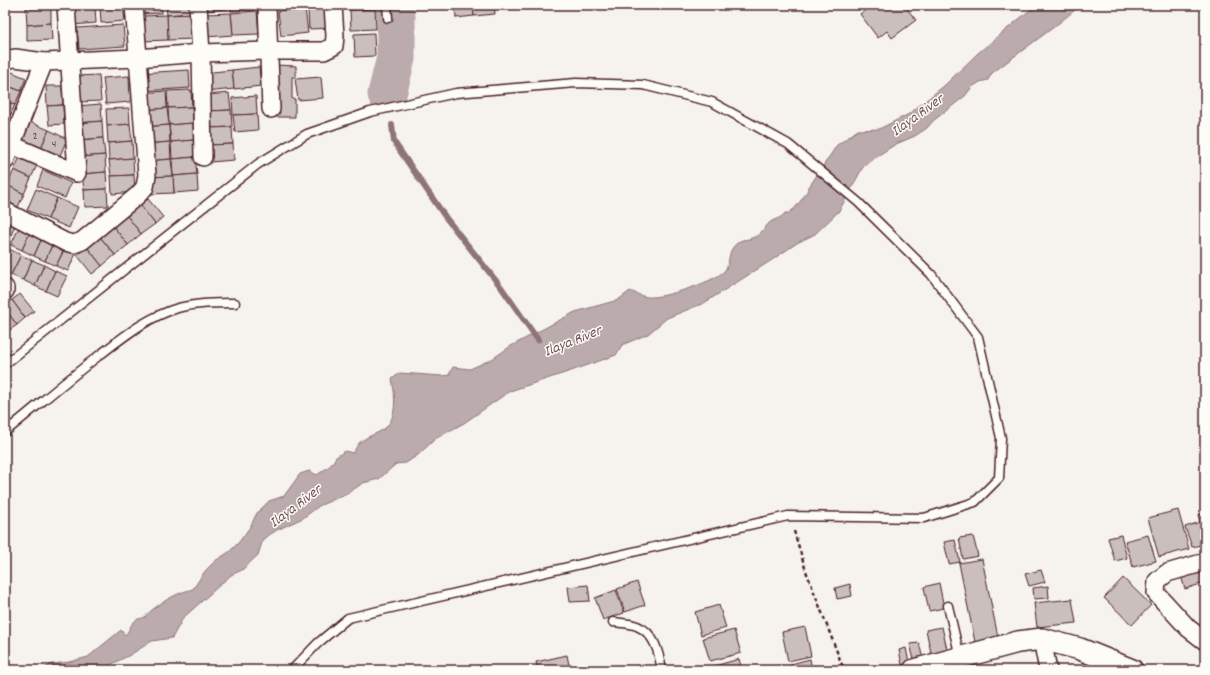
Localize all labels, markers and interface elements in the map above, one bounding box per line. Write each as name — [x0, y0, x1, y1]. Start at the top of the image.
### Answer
water label: Ilaya River — [887, 89, 950, 143]
house number: 2 — [32, 128, 38, 145]
house number: 4 — [52, 136, 57, 153]
water label: Ilaya River — [541, 320, 606, 363]
water label: Ilaya River — [265, 479, 328, 534]

